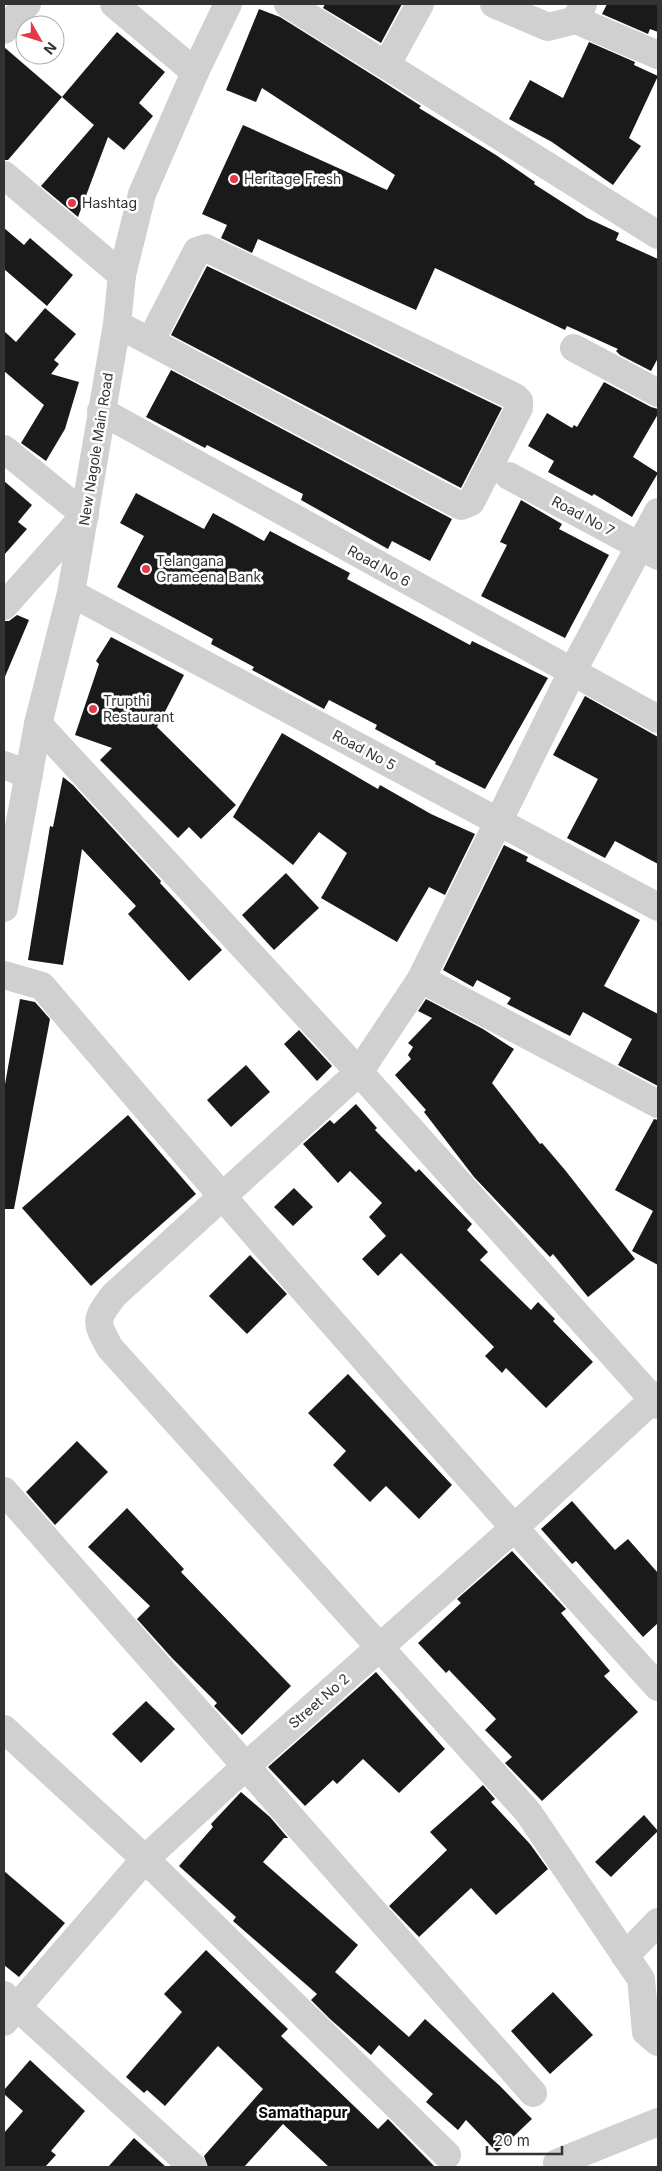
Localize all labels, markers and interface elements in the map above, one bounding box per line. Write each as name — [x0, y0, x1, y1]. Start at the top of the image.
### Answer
north arrow — [15, 15, 65, 65]
text: N — [41, 39, 60, 58]
place label: Heritage Fresh — [244, 170, 341, 187]
marker: Heritage Fresh — [228, 173, 240, 185]
place label: Hashtag — [82, 194, 137, 211]
marker: Hashtag — [66, 197, 78, 209]
street label: New Nagole Main Road — [75, 371, 116, 527]
street label: Road No 7 — [549, 492, 618, 539]
street label: Road No 6 — [345, 541, 414, 590]
place label: Telangana Grameena Bank — [156, 552, 262, 585]
marker: Telangana Grameena Bank — [140, 563, 152, 575]
place label: Trupthi Restaurant — [103, 692, 175, 725]
marker: Trupthi Restaurant — [87, 703, 99, 715]
street label: Road No 5 — [330, 726, 399, 773]
street label: Street No 2 — [285, 1670, 353, 1732]
district label: Samathapur — [258, 2103, 348, 2122]
scale bar — [487, 2124, 562, 2156]
text: 20 m — [494, 2131, 530, 2150]

